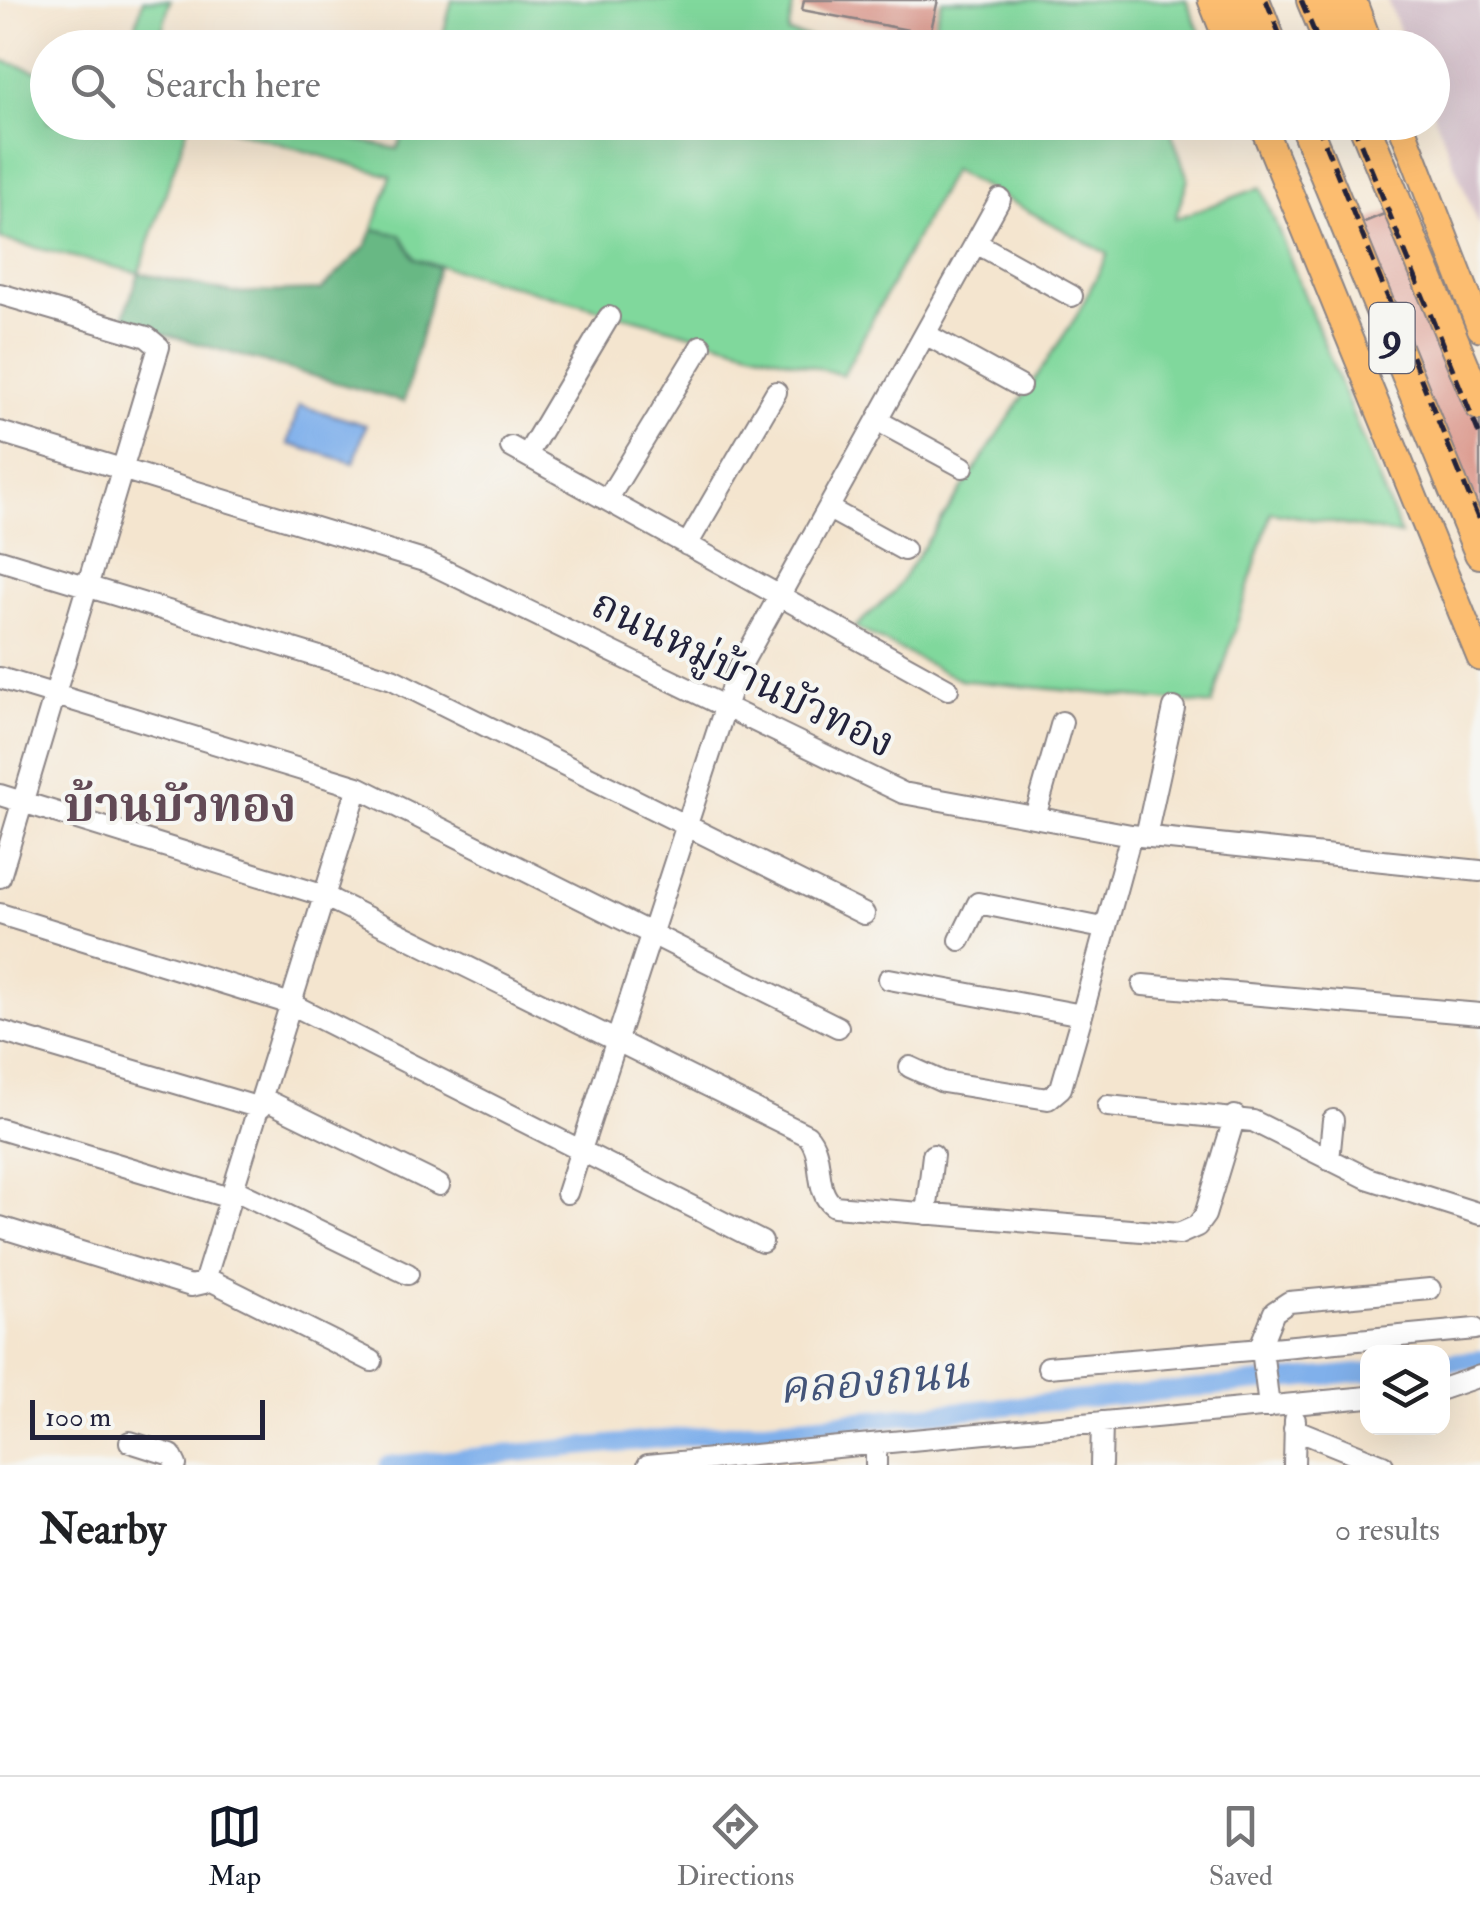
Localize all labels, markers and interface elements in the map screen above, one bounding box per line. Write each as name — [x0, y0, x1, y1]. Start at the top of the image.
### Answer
search box — [30, 30, 1450, 140]
icon: search — [65, 58, 120, 113]
text: Search here — [145, 61, 321, 109]
road number: 9 — [1370, 303, 1414, 373]
street label: ถนนหมู่บ้านบัวทอง — [583, 578, 903, 770]
district label: บ้านบัวทอง — [64, 776, 296, 836]
water label: คลองถนน — [776, 1345, 972, 1417]
map controls — [1360, 1345, 1450, 1435]
button: layers — [1360, 1345, 1450, 1435]
scale bar — [30, 1395, 265, 1440]
text: 100 m — [45, 1400, 111, 1435]
text: Nearby — [40, 1504, 166, 1556]
text: 0 results — [1335, 1510, 1440, 1550]
tab: Map — [207, 1799, 262, 1894]
tab: Directions — [677, 1799, 794, 1894]
tab: Saved — [1209, 1799, 1273, 1894]

